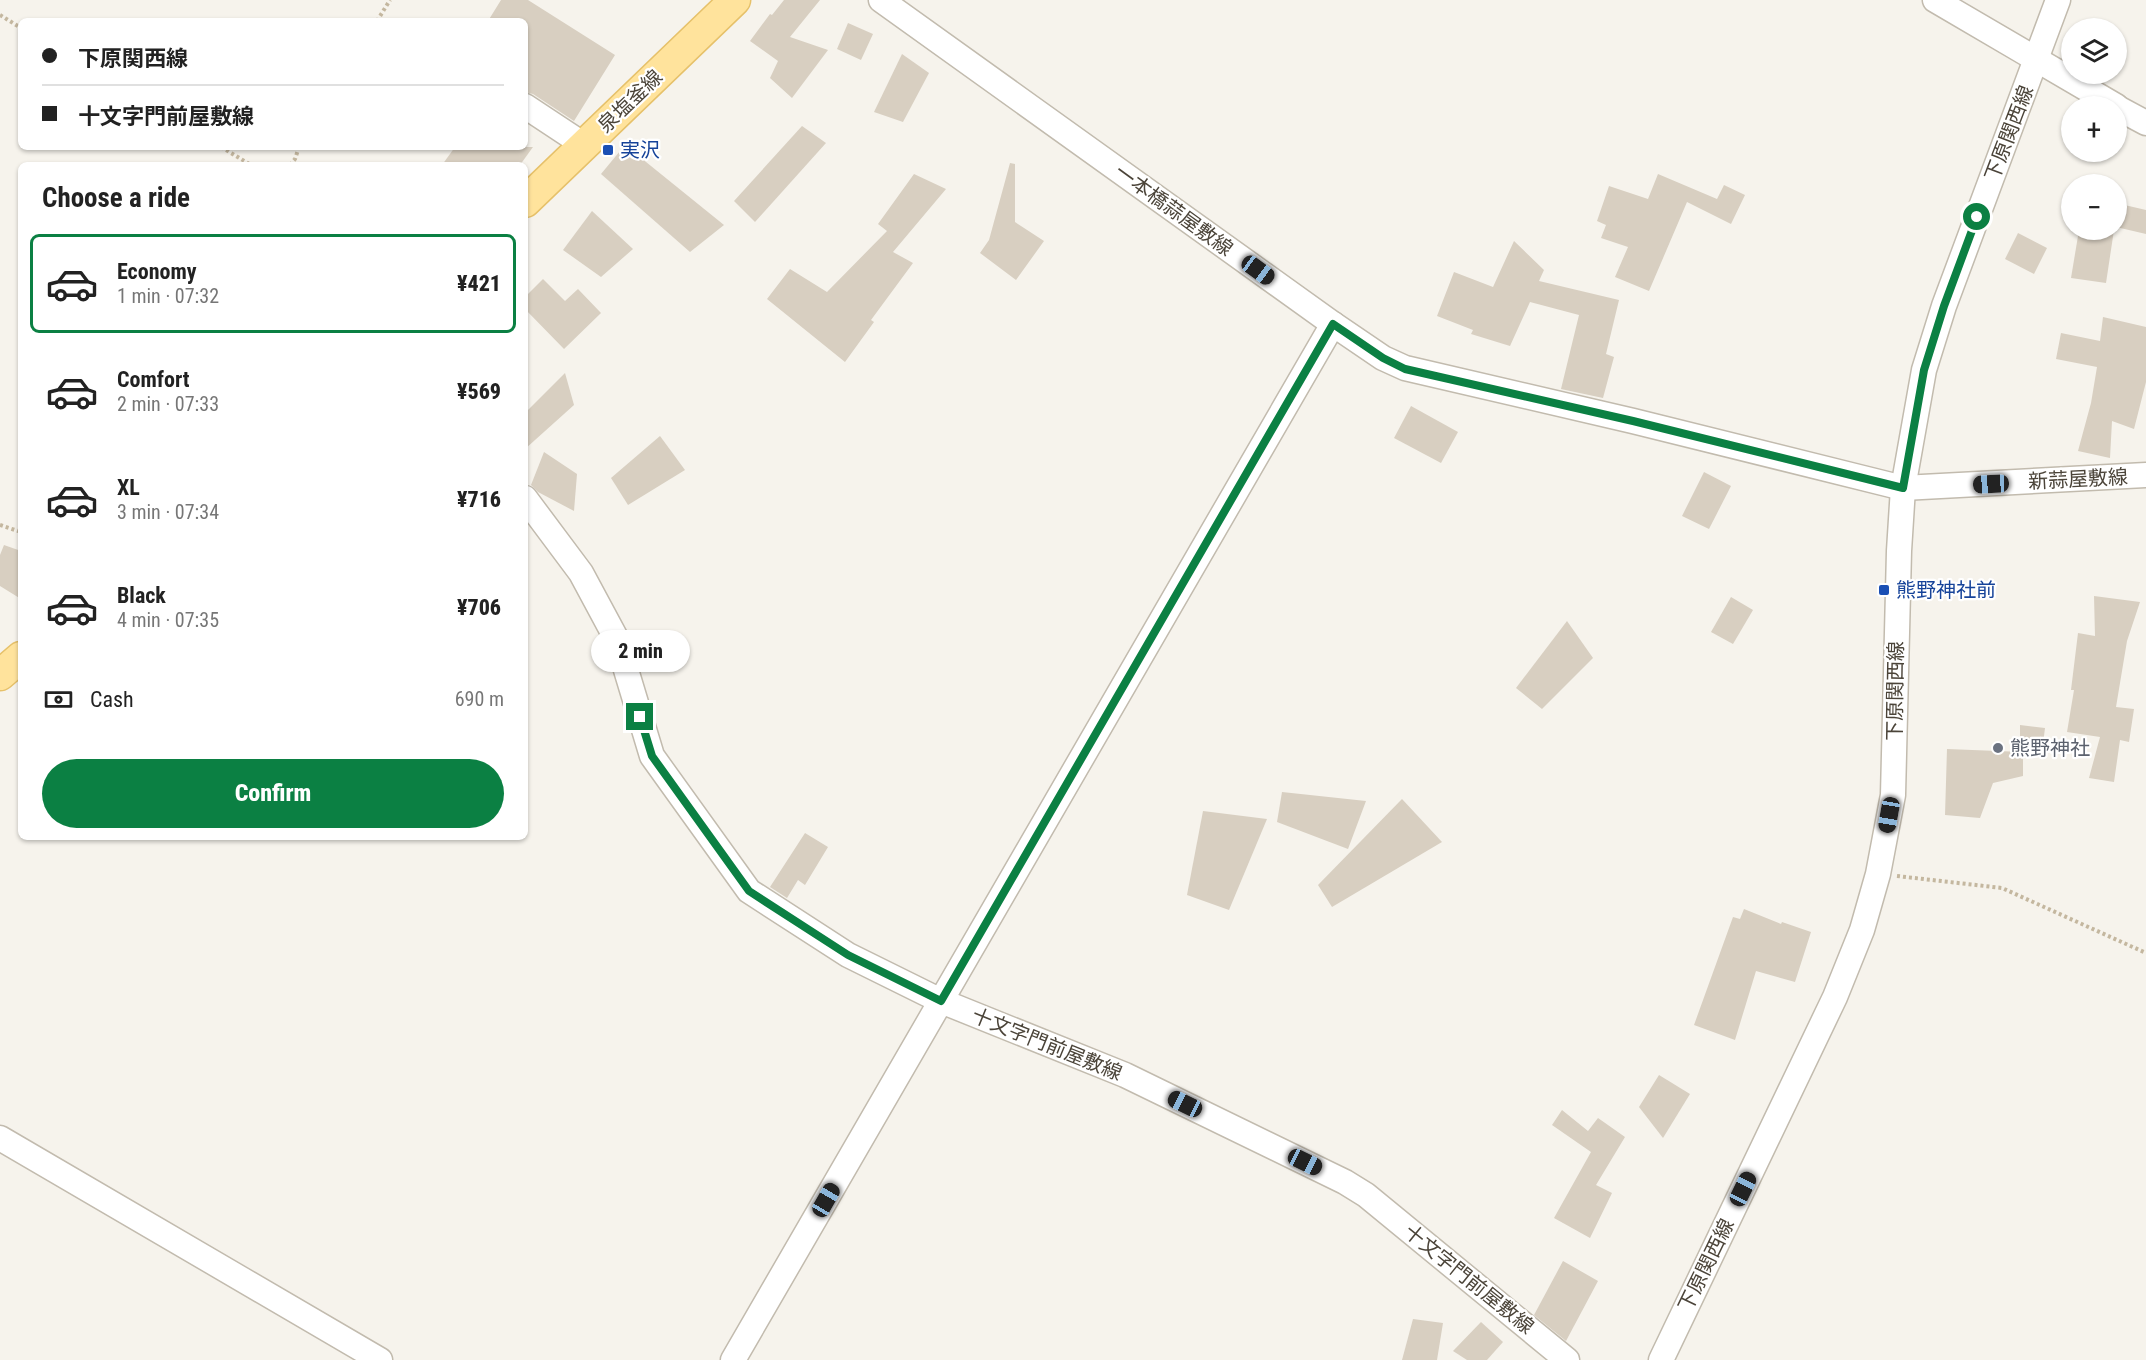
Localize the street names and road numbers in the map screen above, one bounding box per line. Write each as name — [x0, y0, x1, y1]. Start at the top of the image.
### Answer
street label: 泉塩釜線 — [593, 65, 667, 137]
street label: 下原関西線 — [1980, 82, 2038, 184]
street label: 一本橋蒜屋敷線 — [1110, 159, 1238, 261]
street label: 新蒜屋敷線 — [2027, 464, 2129, 494]
street label: 下原関西線 — [1882, 641, 1908, 741]
street label: 十文字門前屋敷線 — [968, 1003, 1126, 1085]
street label: 下原関西線 — [1673, 1215, 1739, 1315]
street label: 十文字門前屋敷線 — [1399, 1219, 1539, 1339]

